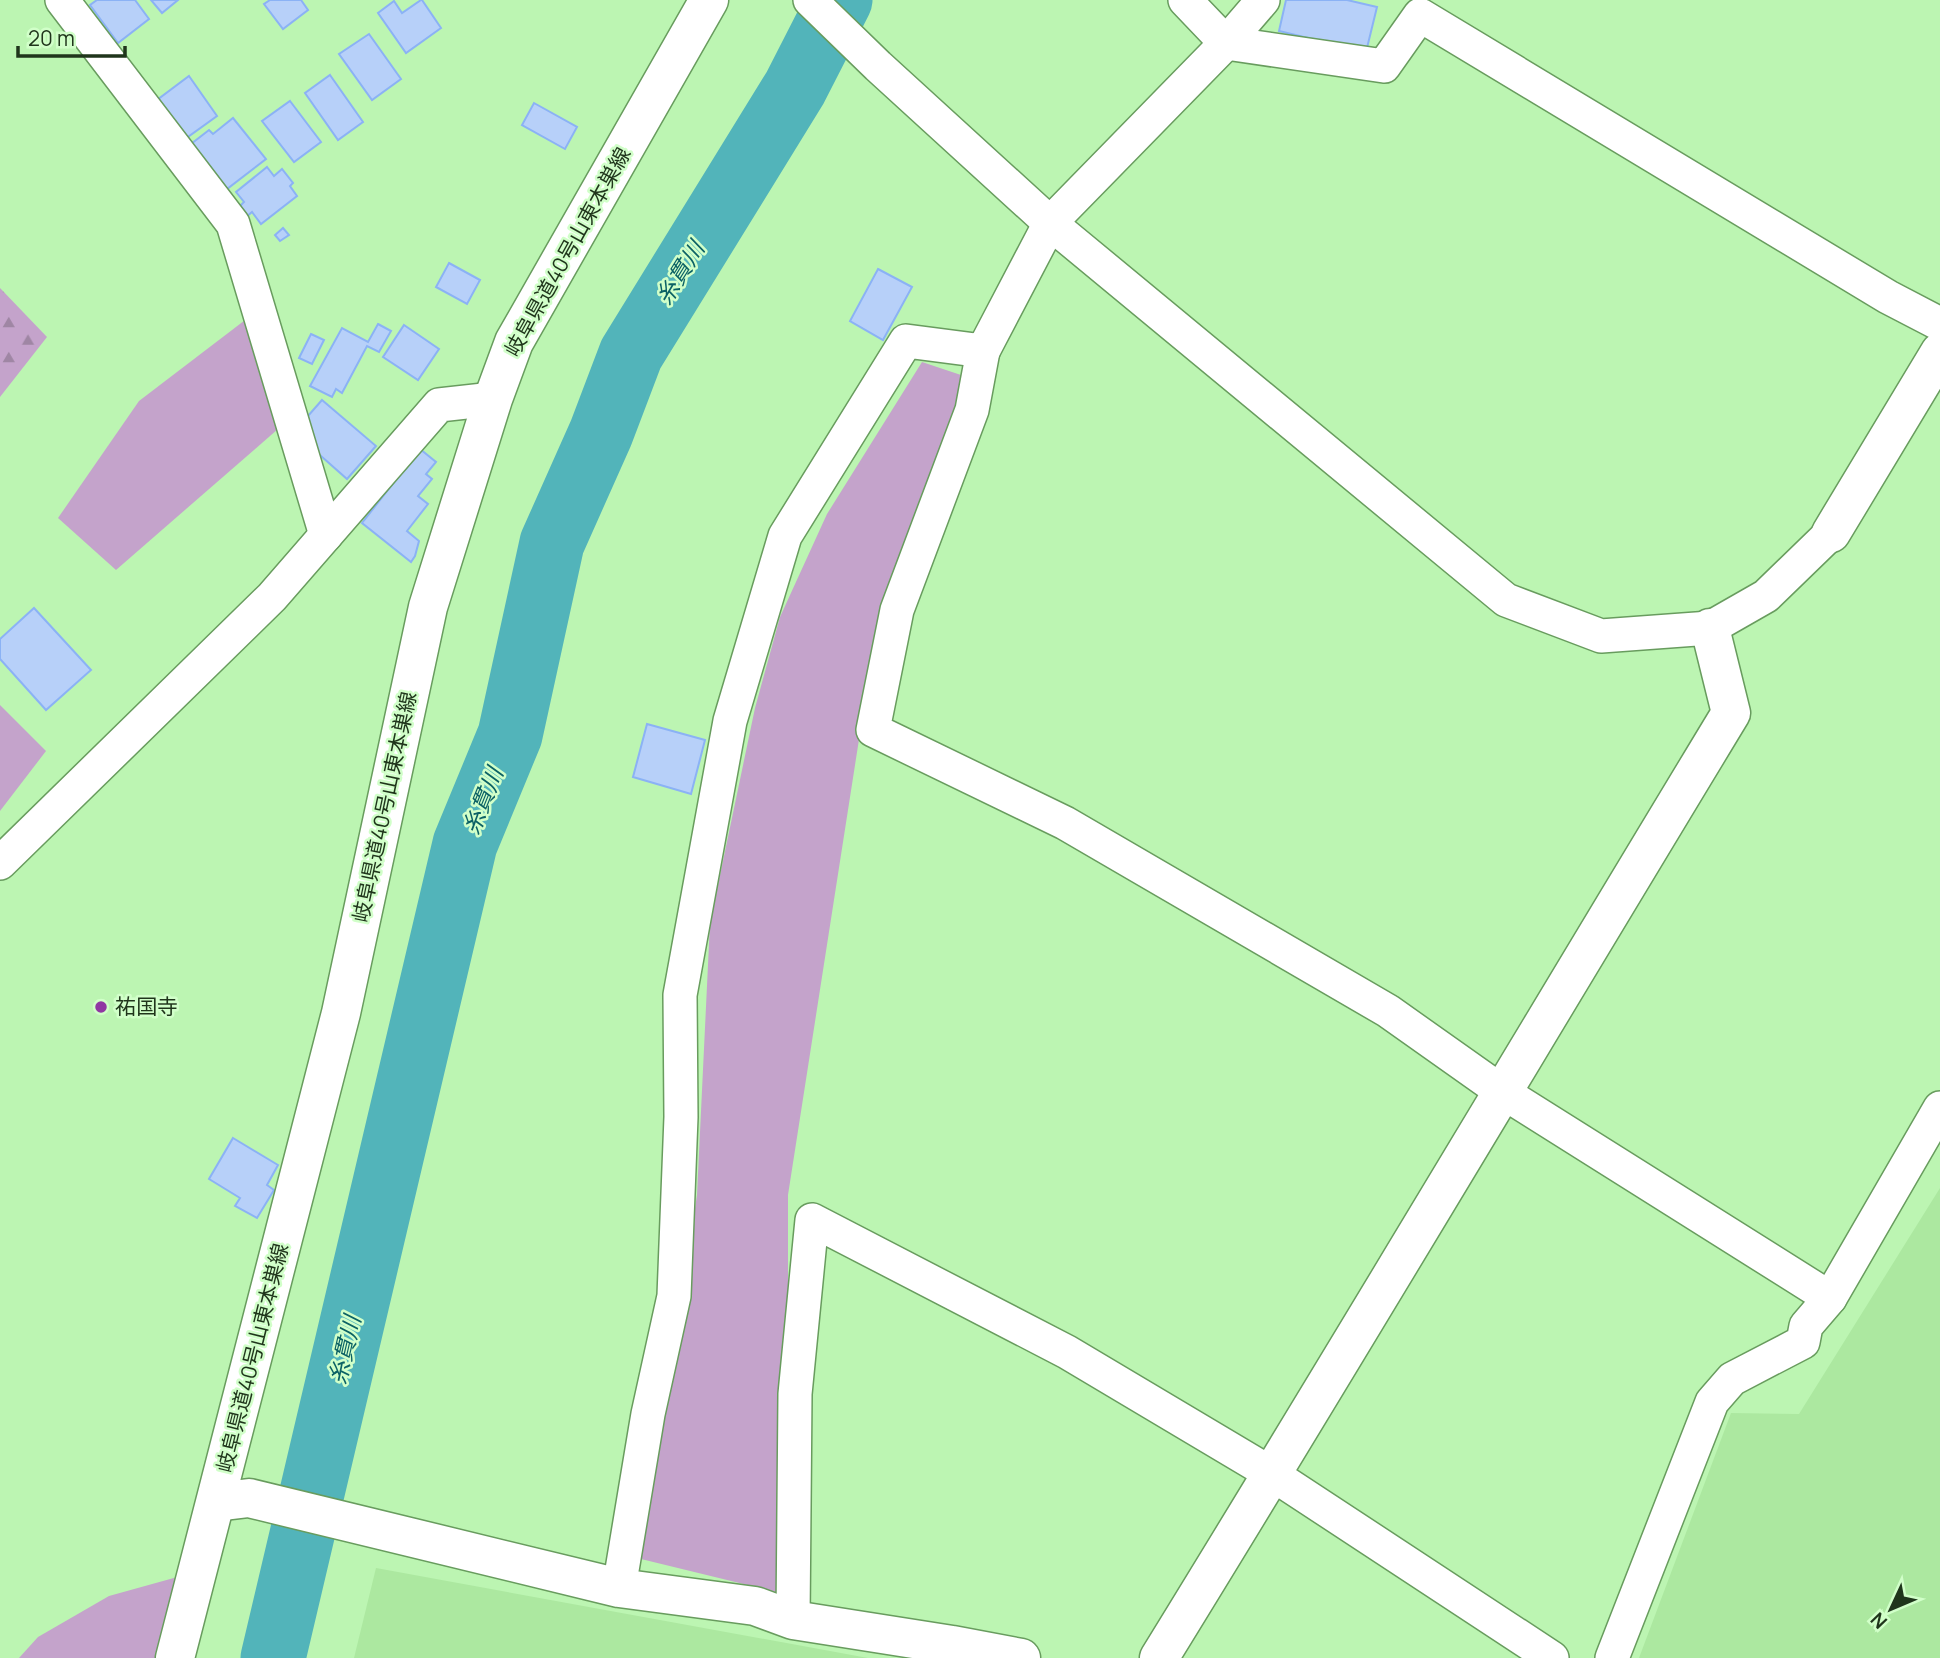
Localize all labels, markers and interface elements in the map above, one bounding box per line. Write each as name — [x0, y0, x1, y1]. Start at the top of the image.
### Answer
scale bar — [18, 14, 124, 58]
text: 20 m — [28, 24, 75, 52]
street label: 岐阜県道40号山東本巣線 — [498, 142, 636, 361]
water label: 糸貫川 — [647, 232, 713, 310]
street label: 岐阜県道40号山東本巣線 — [346, 689, 422, 925]
water label: 糸貫川 — [454, 760, 511, 839]
place label: 祐国寺 — [115, 992, 178, 1020]
marker: 祐国寺 — [93, 999, 109, 1015]
street label: 岐阜県道40号山東本巣線 — [210, 1240, 294, 1475]
water label: 糸貫川 — [321, 1310, 368, 1387]
north arrow — [1856, 1574, 1926, 1644]
text: N — [1865, 1607, 1893, 1635]

